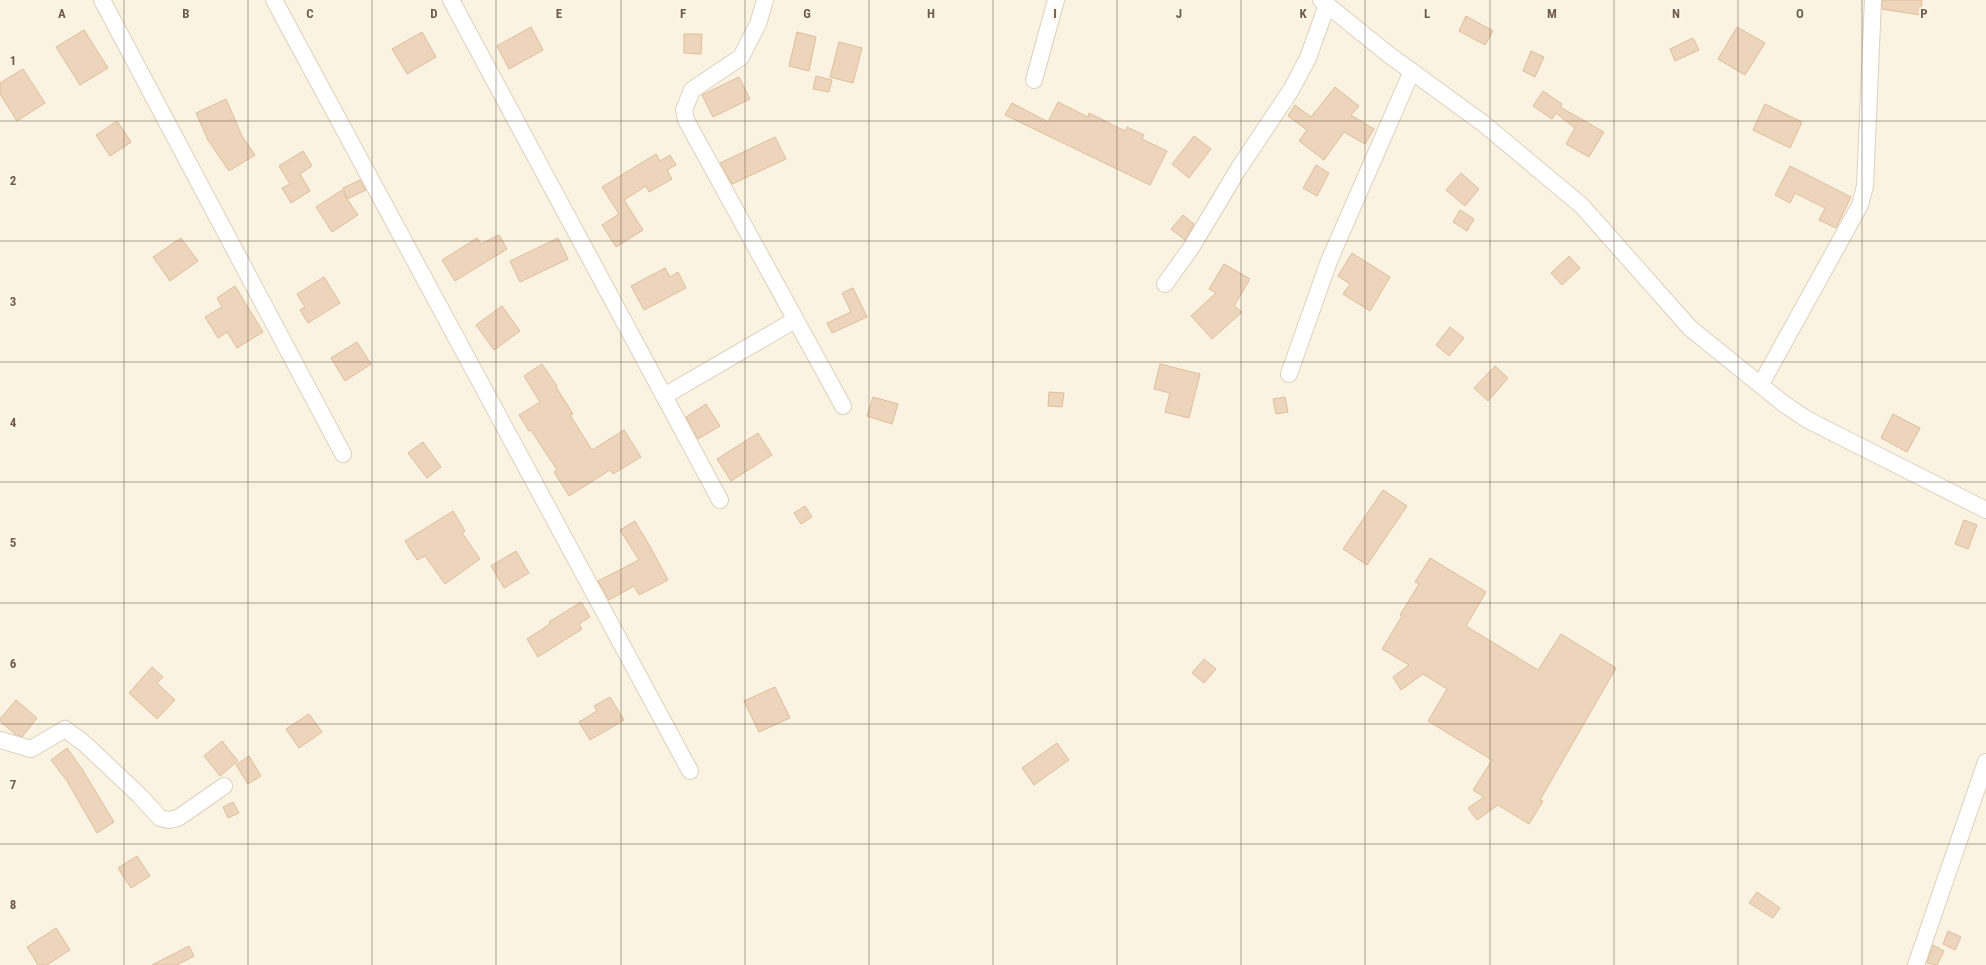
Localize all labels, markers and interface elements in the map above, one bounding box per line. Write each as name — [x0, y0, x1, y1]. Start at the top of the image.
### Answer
text: A — [58, 6, 66, 21]
text: B — [182, 6, 190, 21]
text: C — [306, 6, 314, 21]
text: D — [430, 6, 438, 21]
text: E — [556, 6, 563, 21]
text: F — [680, 6, 686, 21]
text: G — [803, 6, 811, 21]
text: H — [927, 6, 935, 21]
text: I — [1053, 6, 1057, 21]
text: J — [1176, 6, 1182, 21]
text: K — [1299, 6, 1307, 21]
text: L — [1424, 6, 1430, 21]
text: M — [1547, 6, 1557, 21]
text: N — [1672, 6, 1680, 21]
text: O — [1796, 6, 1804, 21]
text: P — [1920, 6, 1928, 21]
text: 1 — [10, 53, 16, 68]
text: 2 — [10, 173, 17, 188]
text: 3 — [10, 294, 16, 309]
text: 4 — [10, 415, 17, 430]
text: 5 — [10, 535, 17, 550]
text: 6 — [10, 656, 17, 671]
text: 7 — [10, 777, 17, 792]
text: 8 — [10, 897, 16, 912]

